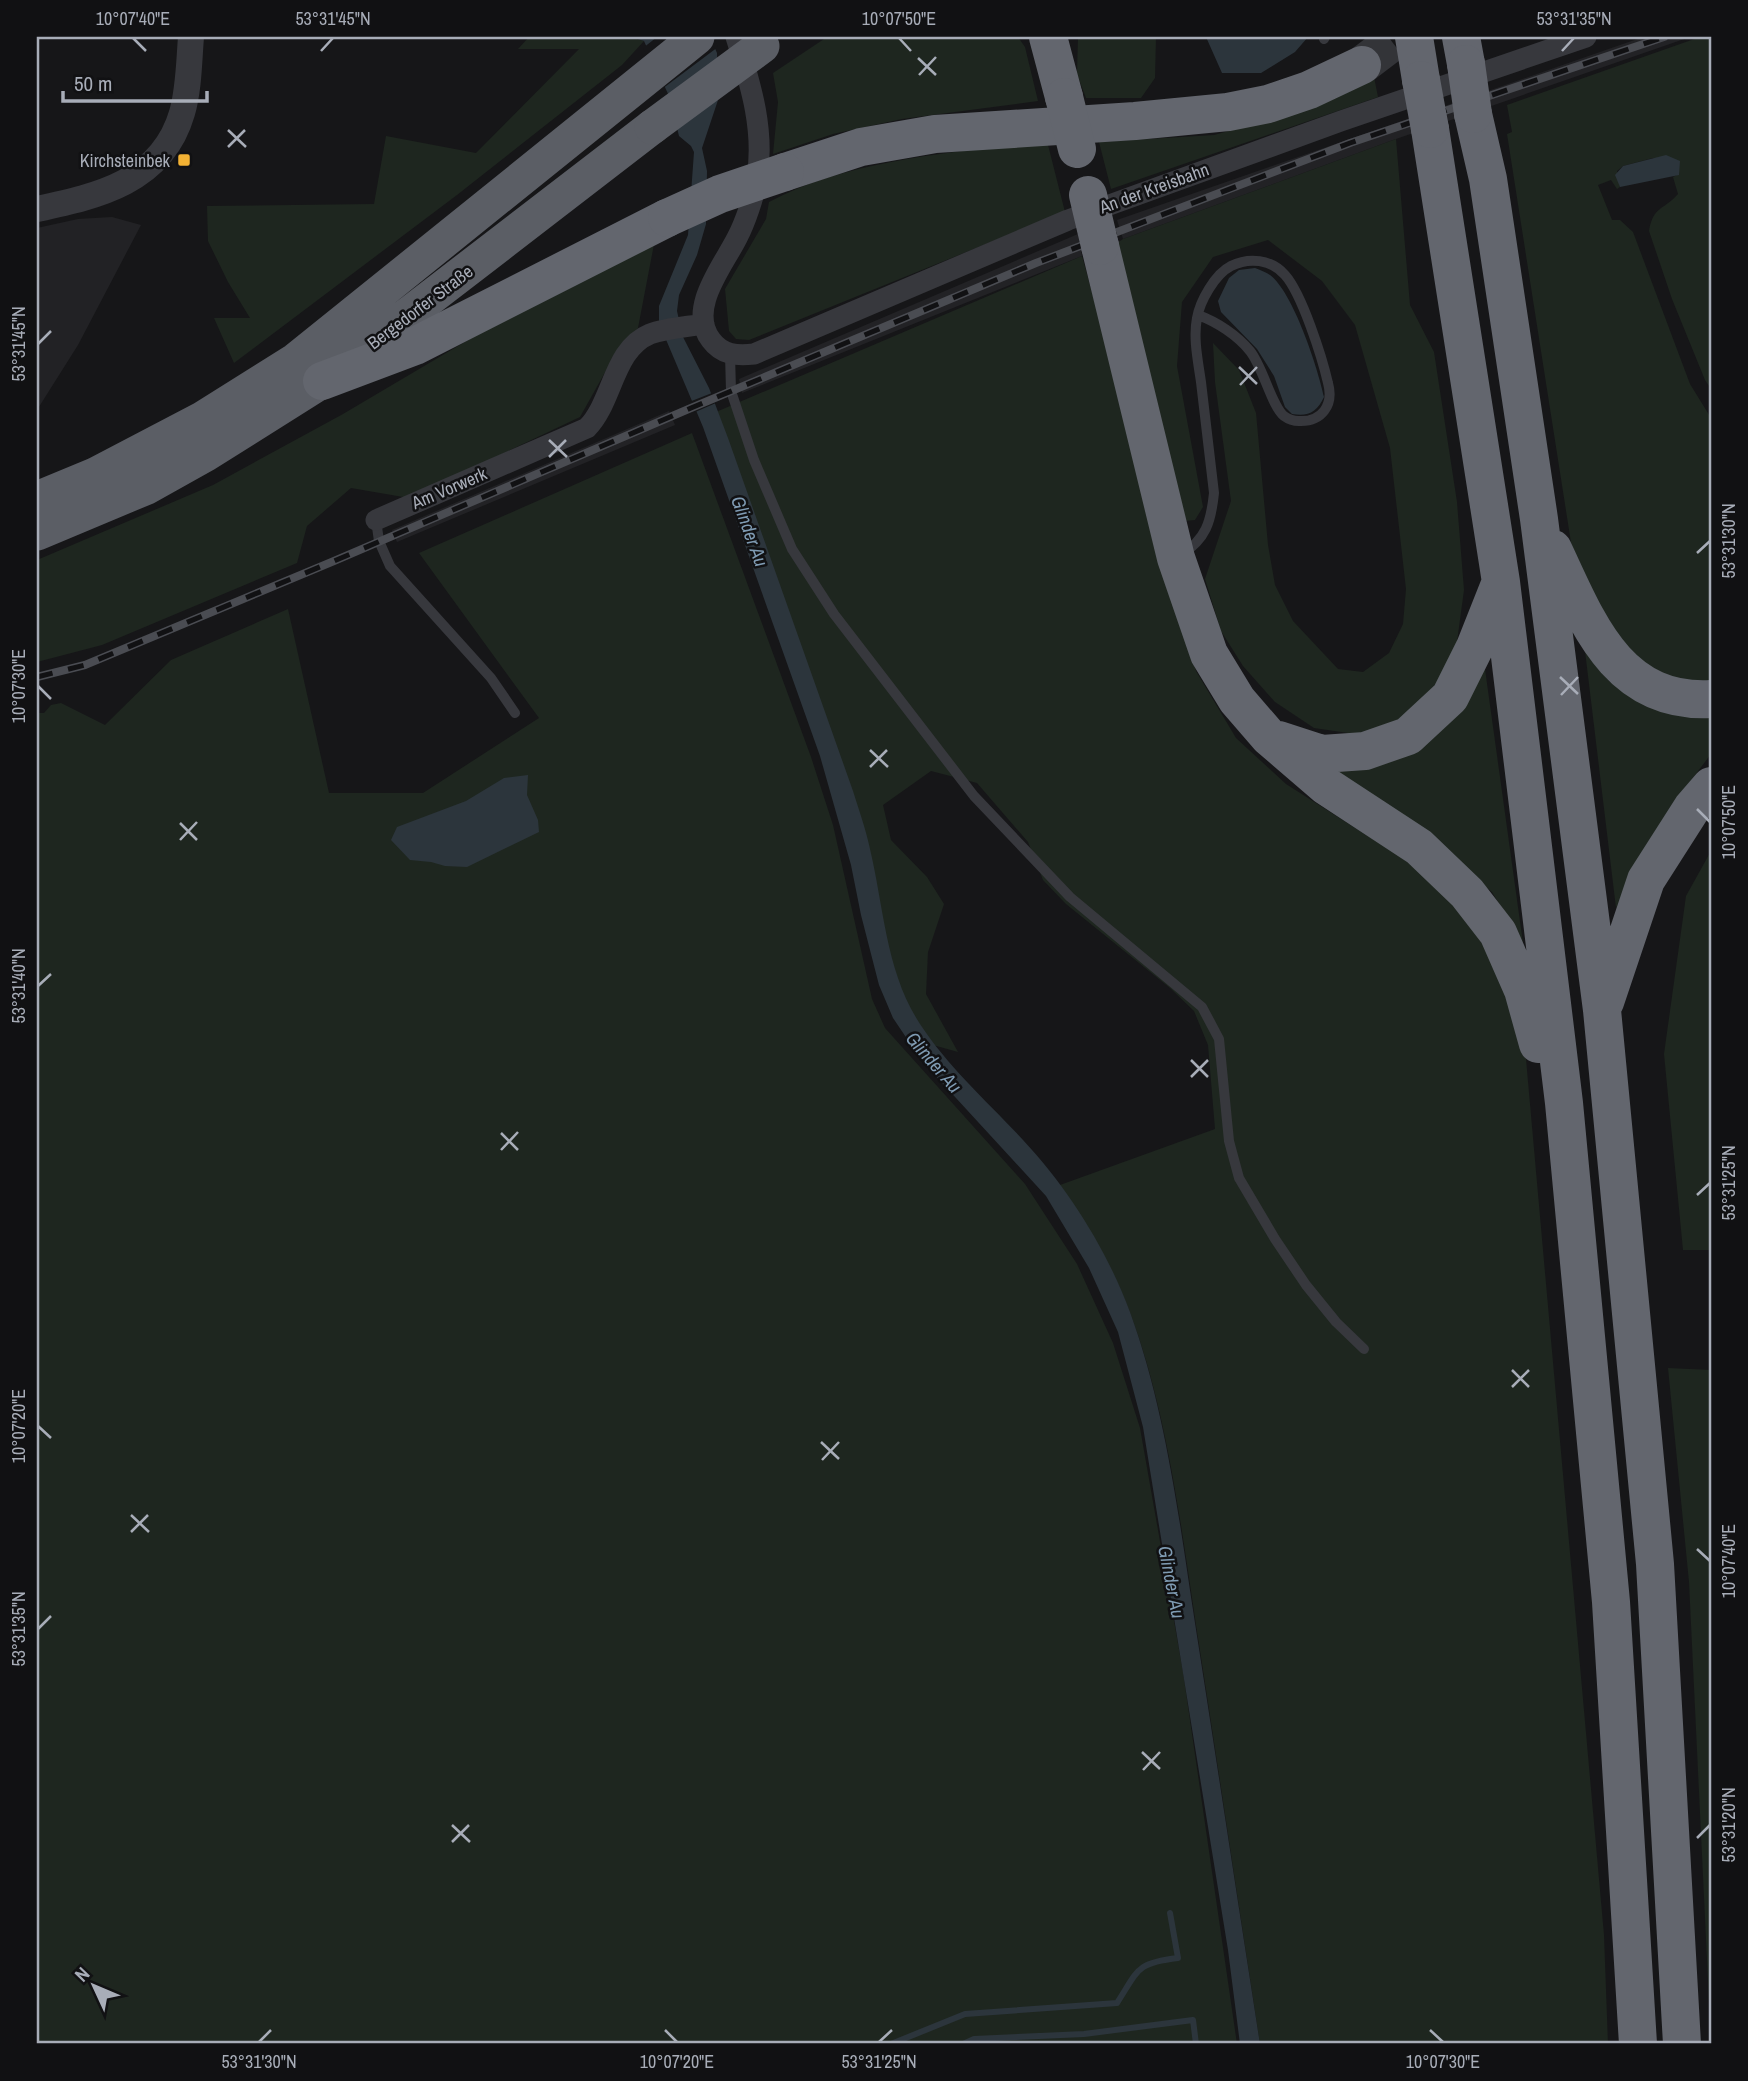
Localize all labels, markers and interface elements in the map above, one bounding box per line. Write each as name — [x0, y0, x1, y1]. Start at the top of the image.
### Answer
text: 10°07'40"E — [96, 6, 170, 31]
text: 53°31'45"N — [295, 6, 371, 31]
text: 10°07'50"E — [862, 6, 936, 31]
text: 53°31'35"N — [1536, 6, 1612, 31]
scale bar — [63, 60, 206, 104]
text: 50 m — [74, 69, 112, 98]
place label: Kirchsteinbek — [80, 148, 171, 173]
marker: Kirchsteinbek — [176, 152, 192, 168]
street label: An der Kreisbahn — [1095, 157, 1212, 220]
street label: Bergedorfer Straße — [362, 259, 478, 355]
text: 53°31'45"N — [6, 306, 31, 382]
street label: Am Vorwerk — [407, 461, 491, 515]
water label: Glinder Au — [725, 492, 775, 570]
text: 53°31'30"N — [1716, 503, 1741, 579]
text: 10°07'30"E — [6, 649, 31, 723]
text: 10°07'50"E — [1716, 785, 1741, 859]
text: 53°31'40"N — [6, 948, 31, 1024]
water label: Glinder Au — [900, 1026, 968, 1098]
text: 53°31'25"N — [1716, 1145, 1741, 1221]
text: 10°07'20"E — [6, 1389, 31, 1463]
text: 10°07'40"E — [1716, 1524, 1741, 1598]
water label: Glinder Au — [1152, 1543, 1192, 1621]
text: 53°31'35"N — [6, 1591, 31, 1667]
text: 53°31'20"N — [1716, 1787, 1741, 1863]
north arrow — [60, 1952, 130, 2022]
text: N — [69, 1961, 95, 1987]
text: 53°31'30"N — [221, 2049, 297, 2074]
text: 10°07'20"E — [640, 2049, 714, 2074]
text: 53°31'25"N — [841, 2049, 917, 2074]
text: 10°07'30"E — [1406, 2049, 1480, 2074]

